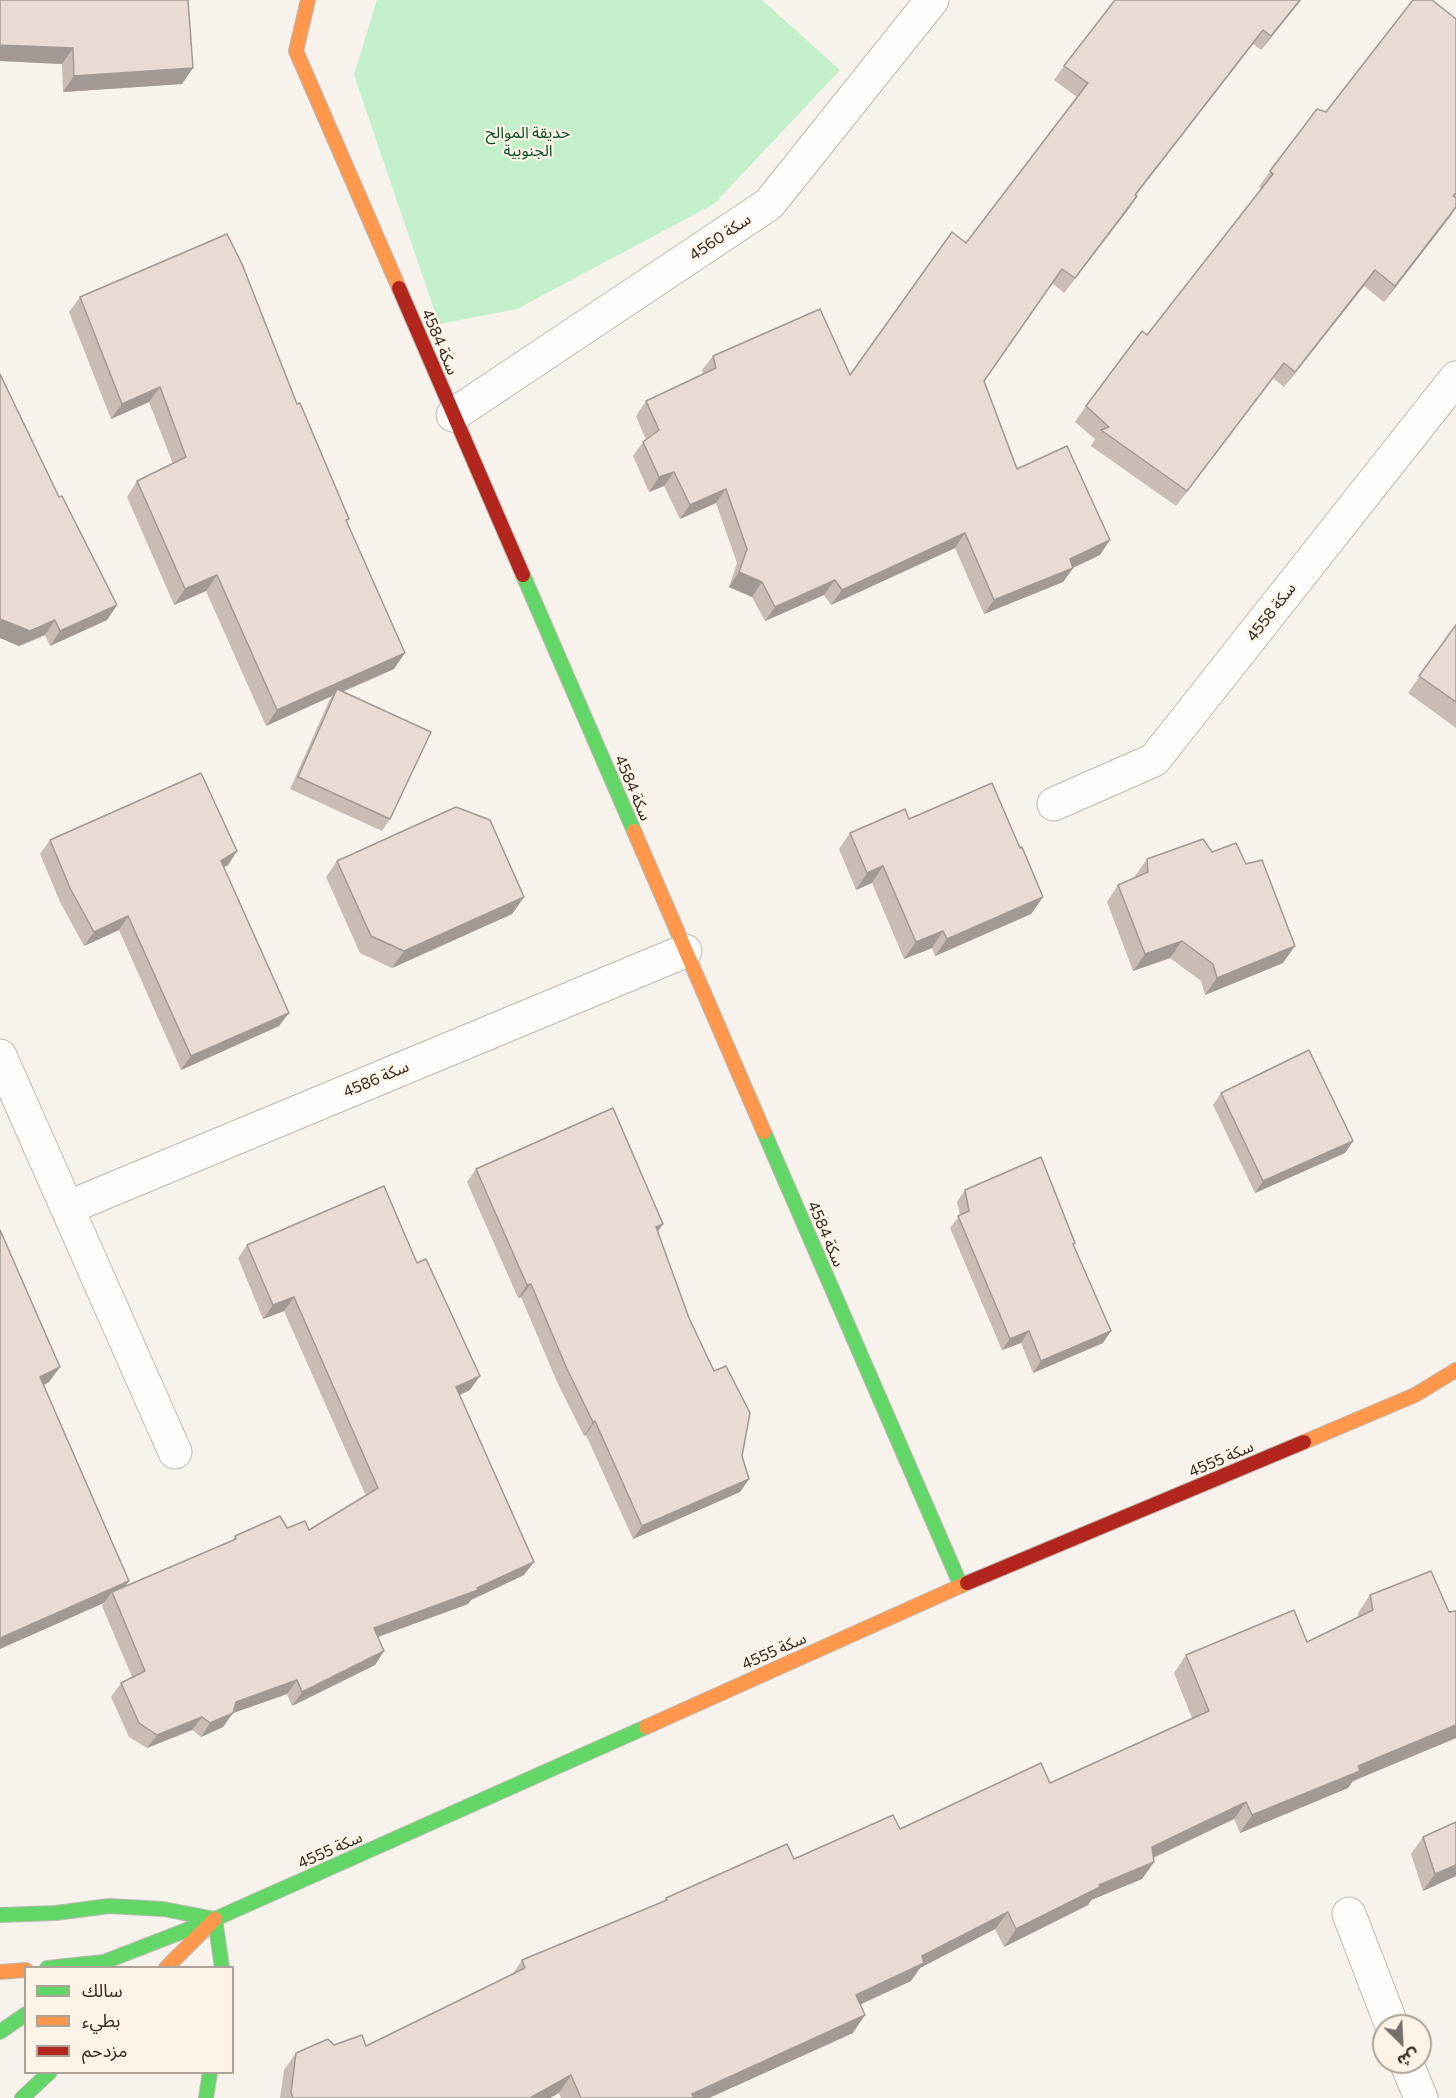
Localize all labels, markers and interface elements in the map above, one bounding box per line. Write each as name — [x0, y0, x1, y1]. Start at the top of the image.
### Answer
park label: حديقة الموالح الجنوبية — [486, 123, 570, 161]
street label: سكة 4560 — [685, 209, 755, 265]
street label: سكة 4584 — [418, 306, 462, 378]
street label: سكة 4558 — [1242, 579, 1300, 645]
street label: سكة 4584 — [611, 752, 655, 824]
street label: سكة 4586 — [340, 1057, 412, 1101]
street label: سكة 4584 — [804, 1198, 848, 1270]
street label: سكة 4555 — [1186, 1437, 1256, 1481]
street label: سكة 4555 — [739, 1628, 809, 1674]
street label: سكة 4555 — [295, 1827, 365, 1873]
legend — [24, 1966, 234, 2074]
text: سالك — [82, 1979, 123, 2001]
text: بطيء — [82, 2009, 120, 2031]
north arrow — [1372, 2014, 1432, 2074]
text: مزدحم — [82, 2039, 127, 2061]
text: ش — [1395, 2046, 1423, 2072]

